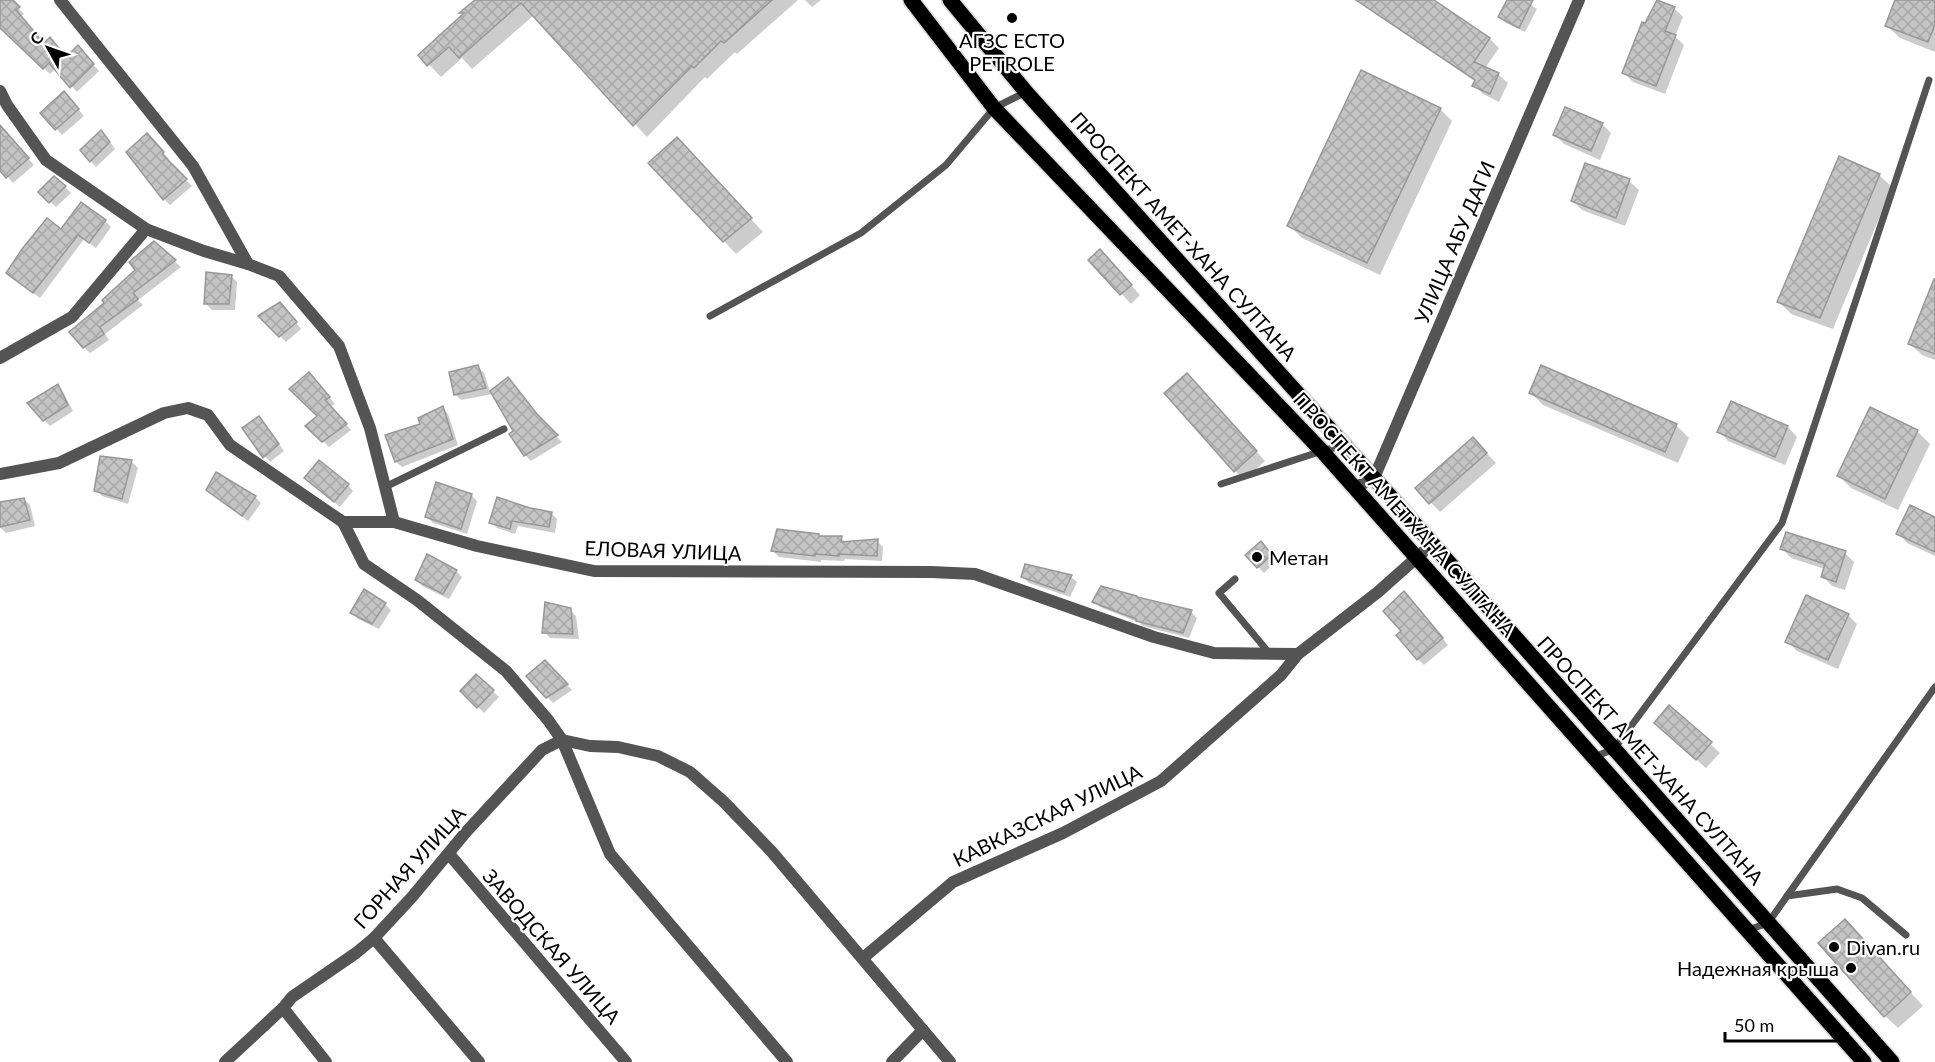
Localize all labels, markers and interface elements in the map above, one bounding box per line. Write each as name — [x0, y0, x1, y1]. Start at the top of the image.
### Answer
marker: АГЗС ECTO PETROLE — [1005, 11, 1019, 25]
north arrow — [18, 18, 78, 78]
text: С — [25, 28, 47, 48]
place label: АГЗС ECTO PETROLE — [959, 28, 1065, 75]
street label: ПРОСПЕКТ АМЕТ-ХАНА СУЛТАНА — [1066, 107, 1302, 366]
street label: УЛИЦА АБУ ДАГИ — [1409, 157, 1499, 327]
street label: ПРОСПЕКТ АМЕТХАНА СУЛТАНА — [1289, 387, 1521, 641]
street label: ЕЛОВАЯ УЛИЦА — [584, 535, 742, 565]
place label: Метан — [1269, 545, 1329, 569]
marker: Метан — [1250, 550, 1264, 564]
street label: ПРОСПЕКТ АМЕТ-ХАНА СУЛТАНА — [1533, 631, 1769, 890]
street label: КАВКАЗСКАЯ УЛИЦА — [949, 759, 1146, 871]
street label: ГОРНАЯ УЛИЦА — [348, 801, 470, 933]
street label: ЗАВОДСКАЯ УЛИЦА — [478, 864, 626, 1029]
place label: Divan.ru — [1846, 935, 1920, 959]
marker: Divan.ru — [1827, 940, 1841, 954]
place label: Надежная крыша — [1677, 956, 1839, 980]
marker: Надежная крыша — [1844, 961, 1858, 975]
scale bar — [1725, 1005, 1846, 1043]
text: 50 m — [1734, 1014, 1774, 1036]

